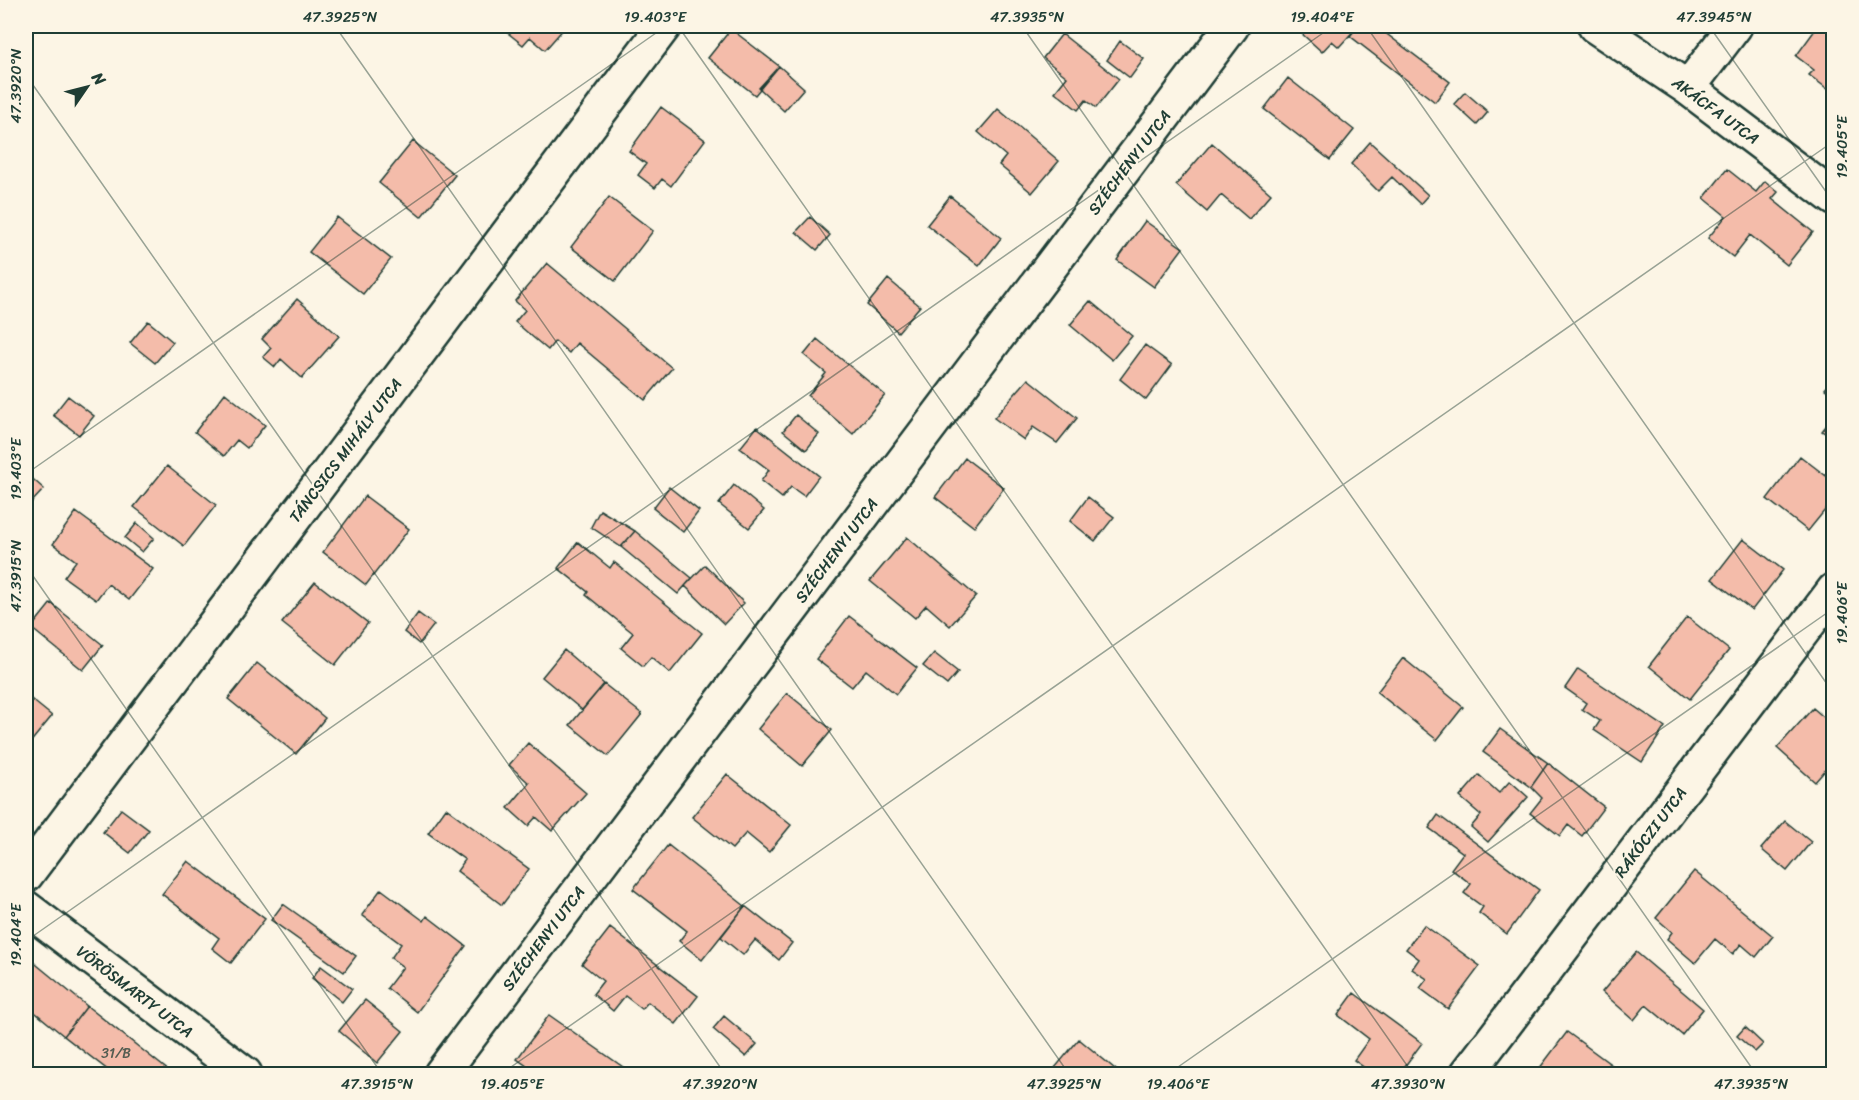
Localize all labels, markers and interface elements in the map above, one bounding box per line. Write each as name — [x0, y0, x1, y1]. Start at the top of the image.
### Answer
text: 47.3925°N — [303, 4, 378, 30]
text: 19.403°E — [624, 4, 688, 30]
text: 47.3935°N — [990, 4, 1065, 30]
text: 19.404°E — [1290, 4, 1355, 30]
text: 47.3945°N — [1676, 4, 1752, 30]
text: 47.3920°N — [3, 48, 29, 123]
north arrow — [57, 57, 117, 117]
text: N — [83, 65, 114, 92]
street label: AKÁCFA UTCA — [1665, 68, 1766, 152]
street label: SZÉCHENYI UTCA — [1080, 103, 1179, 221]
text: 19.405°E — [1829, 114, 1855, 178]
street label: TÁNCSICS MIHÁLY UTCA — [281, 371, 410, 529]
text: 19.403°E — [3, 436, 29, 500]
street label: SZÉCHENYI UTCA — [787, 491, 886, 609]
text: 47.3915°N — [3, 539, 29, 612]
text: 19.406°E — [1829, 580, 1855, 644]
street label: RÁKÓCZI UTCA — [1606, 780, 1694, 884]
street label: SZÉCHENYI UTCA — [494, 879, 593, 997]
text: 19.404°E — [3, 902, 29, 967]
street label: VÖRÖSMARTY UTCA — [70, 937, 200, 1045]
house number: 31/B — [101, 1041, 131, 1066]
text: 47.3915°N — [341, 1071, 414, 1097]
text: 19.405°E — [481, 1071, 545, 1097]
text: 47.3920°N — [683, 1071, 758, 1097]
text: 47.3925°N — [1027, 1071, 1102, 1097]
text: 19.406°E — [1147, 1071, 1211, 1097]
text: 47.3930°N — [1371, 1071, 1446, 1097]
text: 47.3935°N — [1714, 1071, 1789, 1097]

